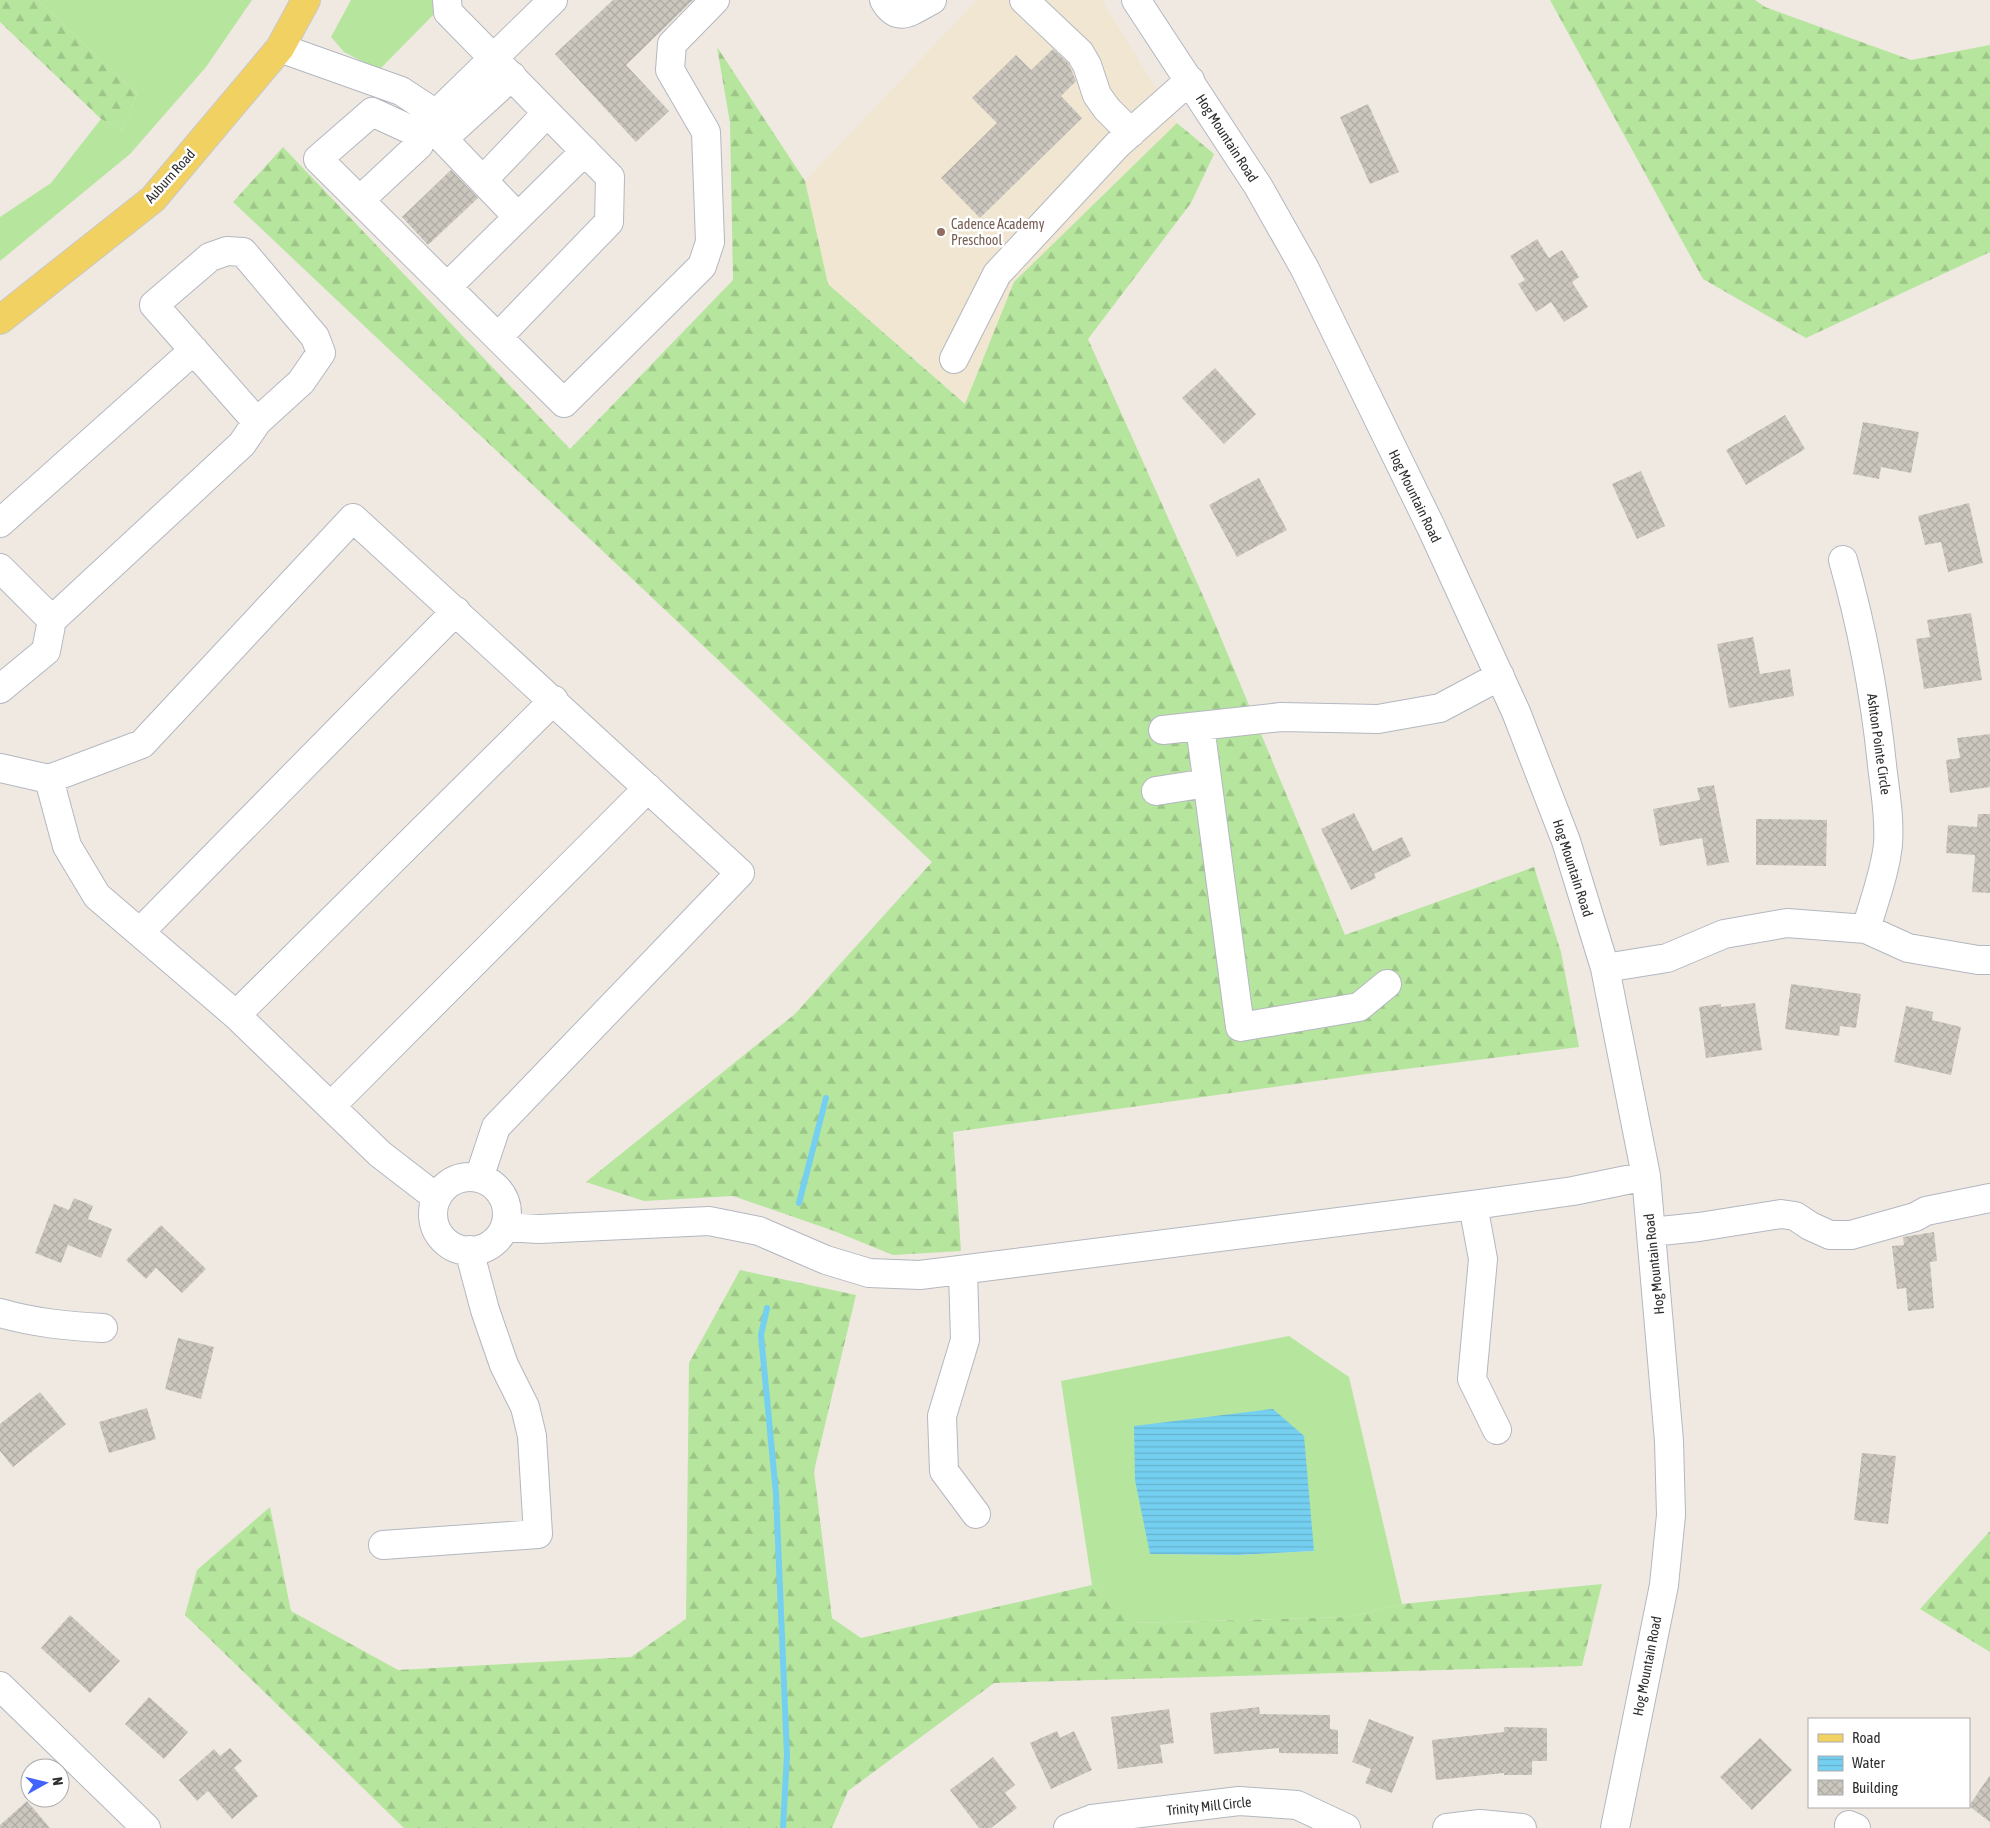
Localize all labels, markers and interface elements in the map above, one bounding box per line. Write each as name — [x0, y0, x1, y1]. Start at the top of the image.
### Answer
street label: Hog Mountain Road — [1193, 91, 1261, 185]
street label: Auburn Road — [142, 146, 198, 206]
place label: Cadence Academy Preschool — [951, 216, 1045, 248]
marker: Cadence Academy Preschool — [935, 226, 947, 238]
street label: Hog Mountain Road — [1386, 447, 1444, 545]
street label: Ashton Pointe Circle — [1864, 692, 1894, 796]
street label: Hog Mountain Road — [1550, 817, 1596, 919]
street label: Hog Mountain Road — [1641, 1213, 1667, 1315]
street label: Hog Mountain Road — [1629, 1615, 1665, 1717]
legend — [1808, 1718, 1970, 1808]
text: Road — [1852, 1729, 1881, 1746]
text: Water — [1852, 1754, 1885, 1771]
north arrow — [20, 1758, 70, 1808]
text: N — [49, 1776, 66, 1786]
text: Building — [1852, 1779, 1898, 1796]
street label: Trinity Mill Circle — [1166, 1794, 1252, 1818]

